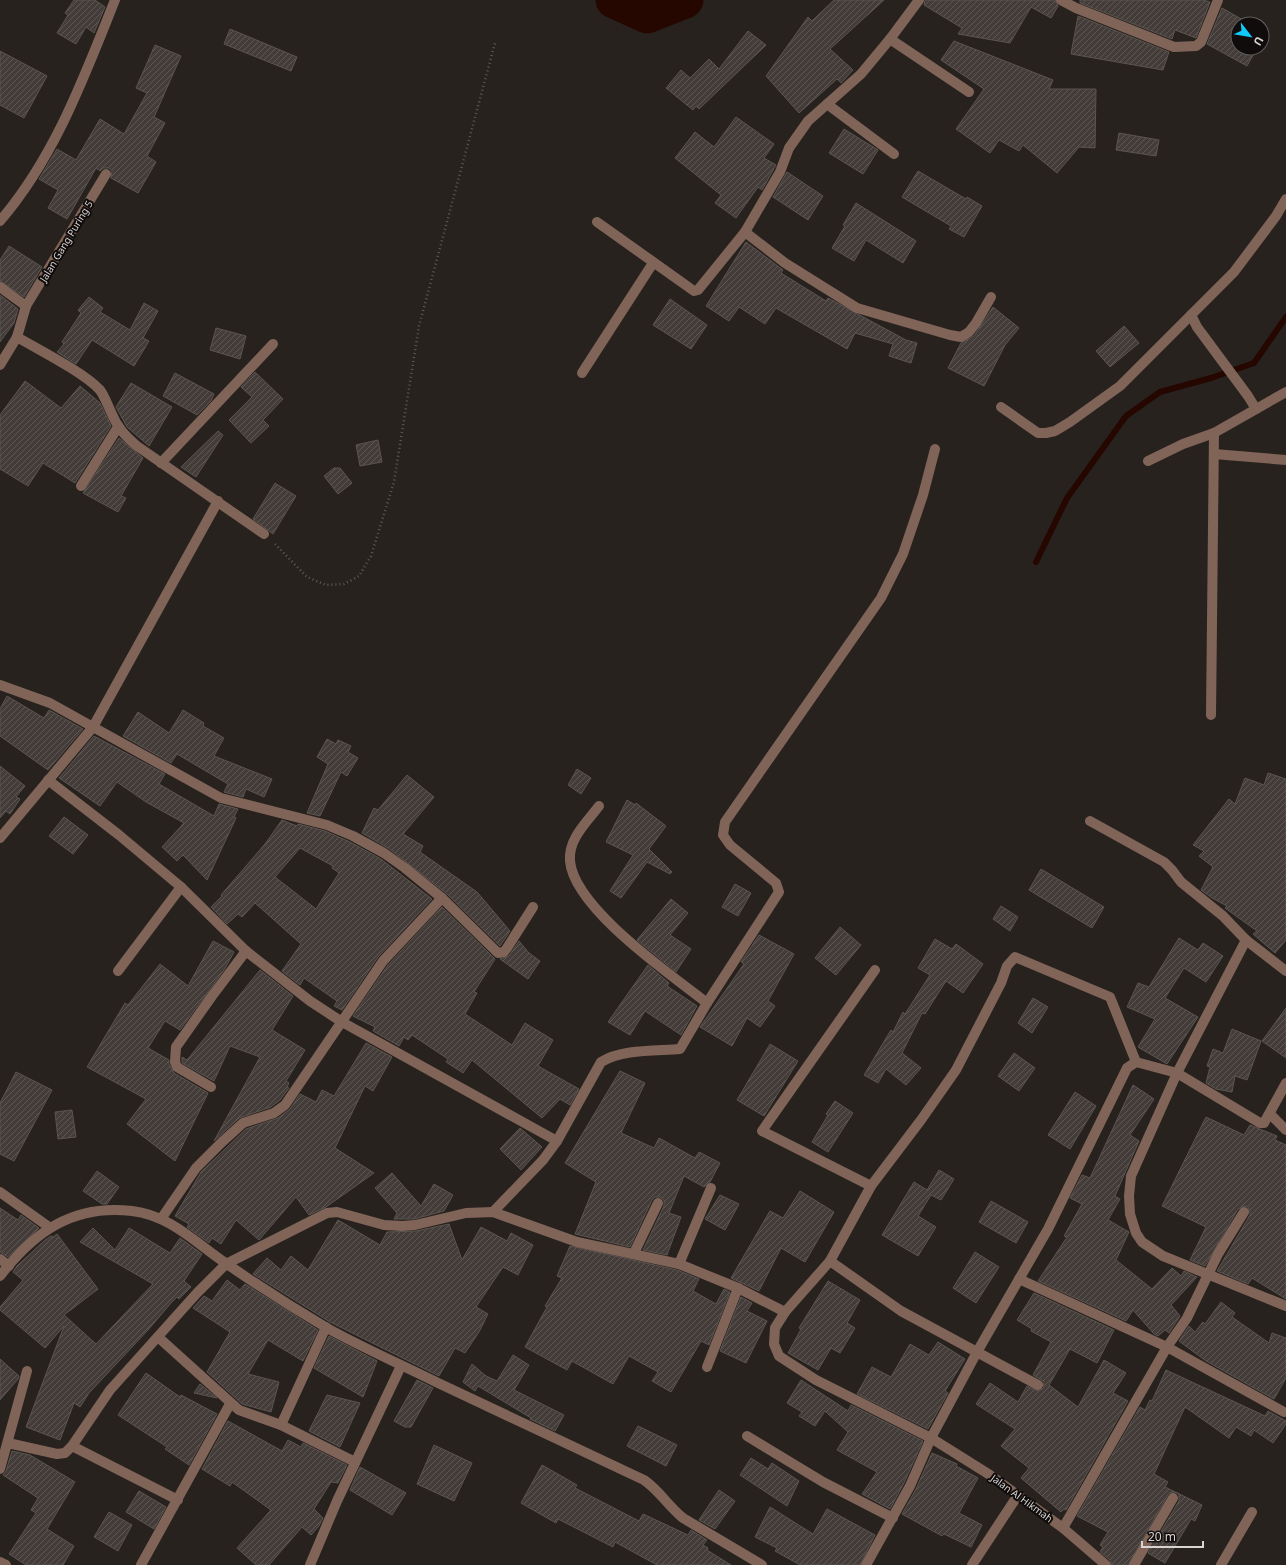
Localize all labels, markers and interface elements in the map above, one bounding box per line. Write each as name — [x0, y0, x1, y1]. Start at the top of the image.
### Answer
north arrow — [1230, 16, 1270, 56]
text: U — [1250, 34, 1268, 49]
street label: Jalan Gang Puring 5 — [36, 197, 96, 285]
street label: Jalan Al Hikmah — [987, 1470, 1056, 1525]
scale bar — [1142, 1523, 1203, 1549]
text: 20 m — [1148, 1528, 1176, 1545]

